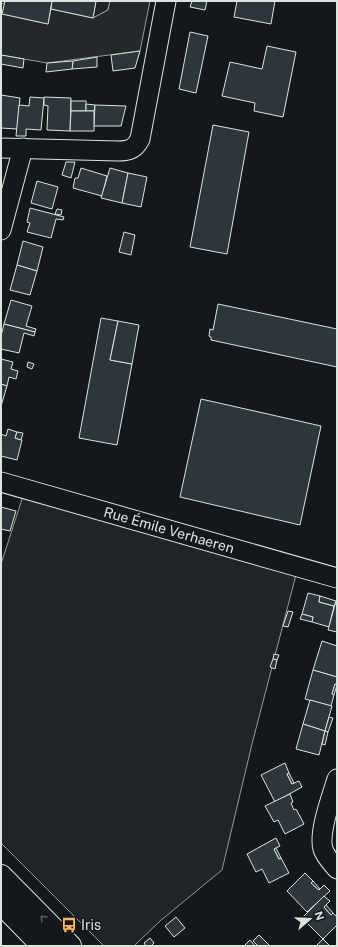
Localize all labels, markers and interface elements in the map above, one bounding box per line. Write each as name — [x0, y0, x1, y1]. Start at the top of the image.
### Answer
street label: Rue Émile Verhaeren — [102, 503, 236, 556]
north arrow — [290, 899, 330, 939]
text: N — [312, 910, 327, 922]
one-way arrow — [40, 915, 47, 923]
bus stop icon: Iris — [60, 916, 78, 934]
place label: Iris — [81, 917, 101, 933]

